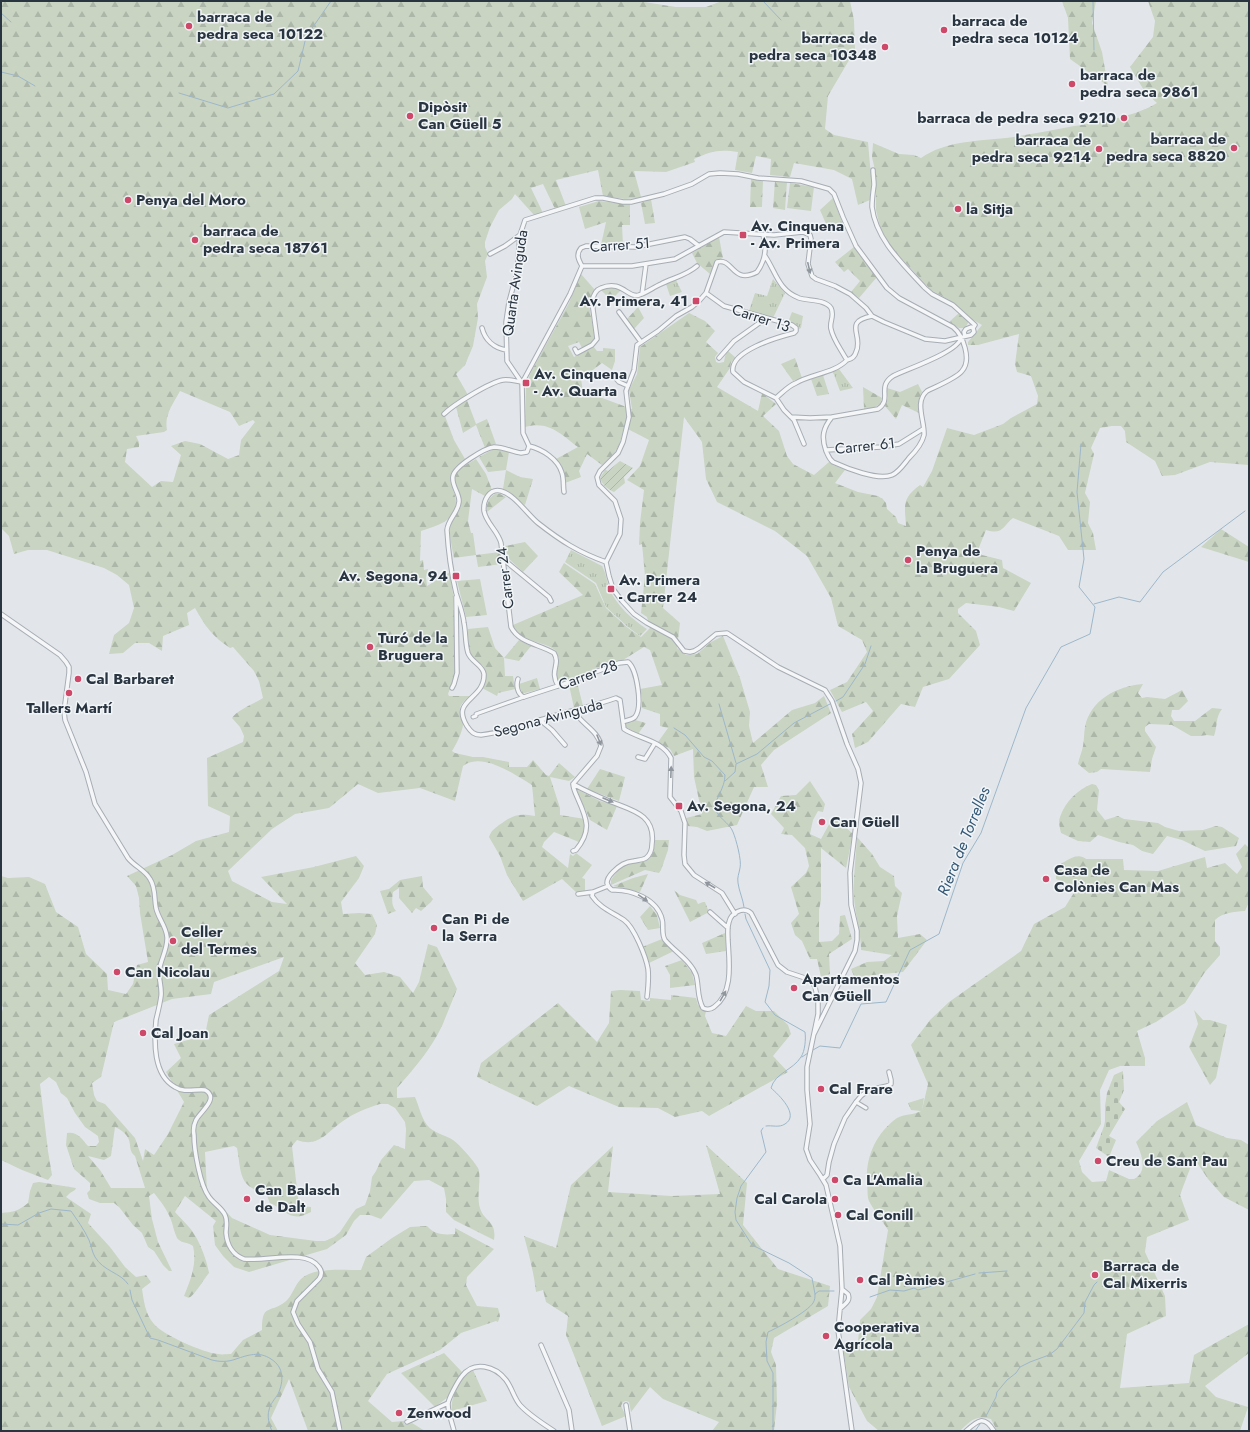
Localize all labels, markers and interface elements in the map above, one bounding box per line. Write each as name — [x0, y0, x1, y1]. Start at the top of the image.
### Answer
place label: barraca de pedra seca 10122 — [197, 6, 323, 45]
place label: barraca de pedra seca 10124 — [952, 10, 1079, 49]
marker: barraca de pedra seca 10122 — [184, 21, 194, 31]
marker: barraca de pedra seca 10124 — [939, 25, 949, 35]
place label: barraca de pedra seca 10348 — [749, 27, 877, 66]
marker: barraca de pedra seca 10348 — [880, 42, 890, 52]
place label: barraca de pedra seca 9861 — [1080, 64, 1198, 103]
marker: barraca de pedra seca 9861 — [1067, 79, 1077, 89]
place label: Dipòsit Can Güell 5 — [418, 96, 502, 135]
place label: barraca de pedra seca 9210 — [917, 107, 1116, 129]
marker: Dipòsit Can Güell 5 — [405, 111, 415, 121]
marker: barraca de pedra seca 9210 — [1119, 113, 1129, 123]
place label: barraca de pedra seca 8820 — [1106, 128, 1226, 167]
place label: barraca de pedra seca 9214 — [972, 129, 1091, 168]
marker: barraca de pedra seca 8820 — [1229, 143, 1239, 153]
marker: barraca de pedra seca 9214 — [1094, 144, 1104, 154]
place label: Penya del Moro — [136, 189, 246, 211]
marker: Penya del Moro — [123, 195, 133, 205]
place label: la Sitja — [966, 198, 1013, 220]
marker: la Sitja — [953, 204, 963, 214]
place label: Av. Cinquena - Av. Primera — [750, 215, 844, 254]
place label: barraca de pedra seca 18761 — [203, 220, 328, 259]
street label: Quarta Avinguda — [497, 228, 533, 338]
marker: Av. Cinquena - Av. Primera — [738, 230, 748, 240]
street label: Carrer 51 — [589, 232, 651, 258]
marker: barraca de pedra seca 18761 — [190, 235, 200, 245]
one-way arrow — [807, 261, 813, 274]
place label: Av. Primera, 41 — [578, 290, 688, 312]
marker: Av. Primera, 41 — [691, 296, 701, 306]
street label: Carrer 13 — [729, 298, 793, 338]
place label: Av. Cinquena - Av. Quarta — [533, 363, 627, 402]
marker: Av. Cinquena - Av. Quarta — [521, 378, 531, 388]
street label: Carrer 61 — [834, 432, 896, 460]
place label: Penya de la Bruguera — [916, 540, 998, 579]
street label: Carrer 24 — [490, 546, 520, 610]
marker: Penya de la Bruguera — [903, 555, 913, 565]
place label: Av. Segona, 94 — [338, 565, 448, 587]
place label: Av. Primera - Carrer 24 — [618, 569, 700, 608]
marker: Av. Segona, 94 — [451, 571, 461, 581]
marker: Av. Primera - Carrer 24 — [606, 584, 616, 594]
place label: Turó de la Bruguera — [378, 627, 448, 666]
marker: Turó de la Bruguera — [365, 642, 375, 652]
street label: Carrer 28 — [555, 654, 621, 696]
place label: Cal Barbaret — [86, 668, 174, 690]
marker: Cal Barbaret — [73, 674, 83, 684]
marker: Tallers Martí — [64, 688, 74, 698]
street label: Segona Avinguda — [491, 693, 605, 743]
place label: Tallers Martí — [26, 697, 113, 719]
one-way arrow — [596, 735, 602, 747]
one-way arrow — [668, 765, 674, 778]
water label: Riera de Torrelles — [931, 783, 996, 899]
place label: Av. Segona, 24 — [686, 795, 796, 817]
one-way arrow — [602, 798, 614, 804]
marker: Av. Segona, 24 — [674, 801, 684, 811]
place label: Can Güell — [830, 811, 899, 833]
marker: Can Güell — [817, 817, 827, 827]
place label: Casa de Colònies Can Mas — [1054, 859, 1179, 898]
marker: Casa de Colònies Can Mas — [1041, 874, 1051, 884]
one-way arrow — [704, 882, 716, 889]
one-way arrow — [638, 894, 649, 902]
place label: Can Pi de la Serra — [442, 908, 510, 947]
place label: Celler del Termes — [181, 921, 257, 960]
marker: Can Pi de la Serra — [429, 923, 439, 933]
marker: Celler del Termes — [168, 936, 178, 946]
place label: Can Nicolau — [125, 961, 210, 983]
marker: Can Nicolau — [112, 967, 122, 977]
place label: Apartamentos Can Güell — [801, 968, 900, 1007]
marker: Apartamentos Can Güell — [789, 983, 799, 993]
one-way arrow — [719, 990, 726, 1002]
place label: Cal Joan — [151, 1022, 209, 1044]
marker: Cal Joan — [138, 1028, 148, 1038]
place label: Cal Frare — [829, 1078, 893, 1100]
marker: Cal Frare — [816, 1084, 826, 1094]
place label: Creu de Sant Pau — [1106, 1150, 1228, 1172]
marker: Creu de Sant Pau — [1093, 1156, 1103, 1166]
place label: Ca L'Amalia — [843, 1169, 923, 1191]
marker: Ca L'Amalia — [830, 1175, 840, 1185]
place label: Can Balasch de Dalt — [255, 1179, 340, 1218]
place label: Cal Carola — [754, 1188, 827, 1210]
marker: Can Balasch de Dalt — [242, 1194, 252, 1204]
marker: Cal Carola — [830, 1194, 840, 1204]
place label: Cal Conill — [846, 1204, 913, 1226]
marker: Cal Conill — [833, 1210, 843, 1220]
place label: Barraca de Cal Mixerris — [1103, 1255, 1187, 1294]
place label: Cal Pàmies — [868, 1269, 945, 1291]
marker: Barraca de Cal Mixerris — [1090, 1270, 1100, 1280]
marker: Cal Pàmies — [855, 1275, 865, 1285]
place label: Cooperativa Agrícola — [833, 1316, 919, 1355]
marker: Cooperativa Agrícola — [821, 1331, 831, 1341]
place label: Zenwood — [407, 1402, 471, 1424]
marker: Zenwood — [394, 1408, 404, 1418]

